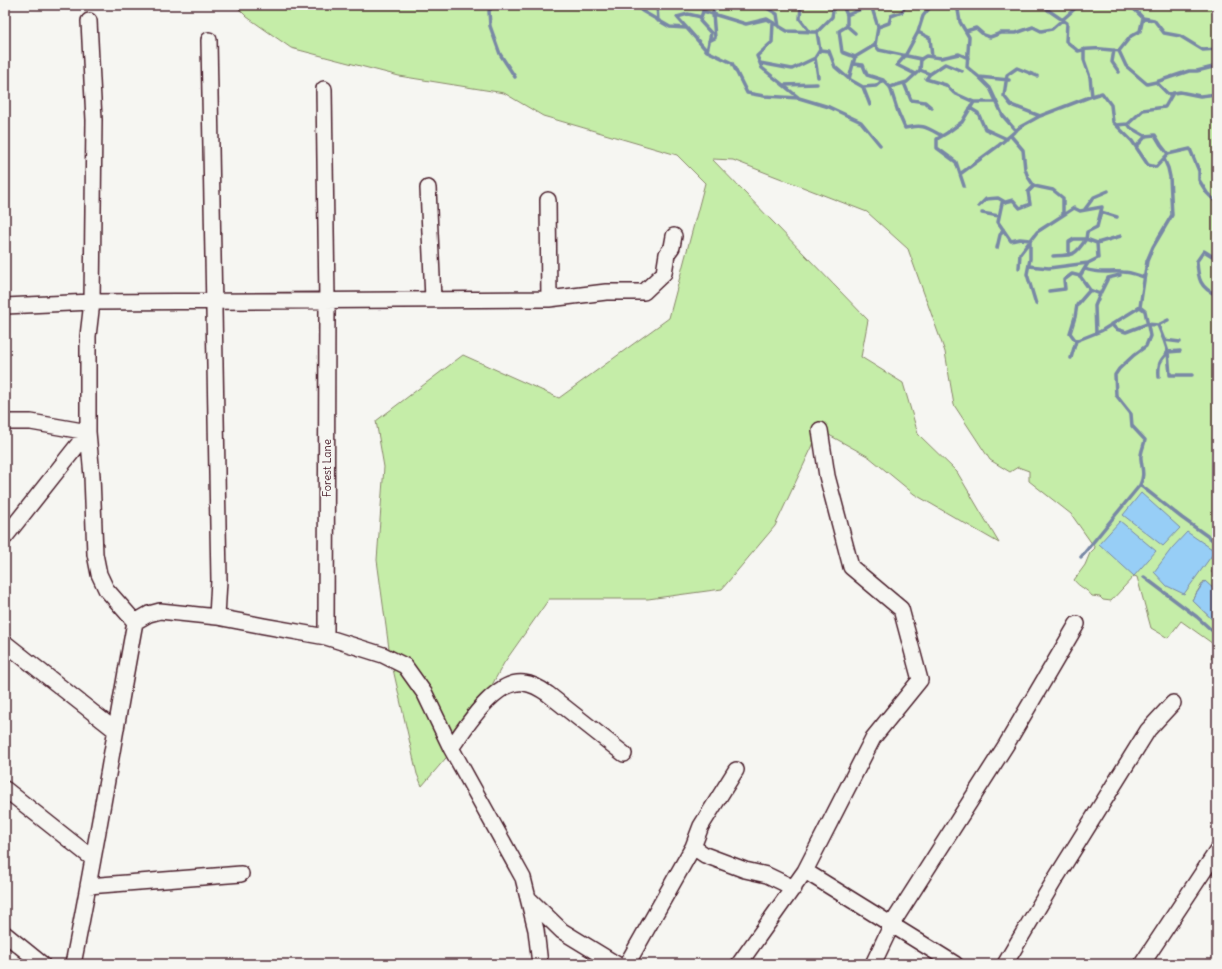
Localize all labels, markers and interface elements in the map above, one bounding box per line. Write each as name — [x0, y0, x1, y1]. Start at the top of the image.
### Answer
street label: Forest Lane — [320, 439, 334, 497]

